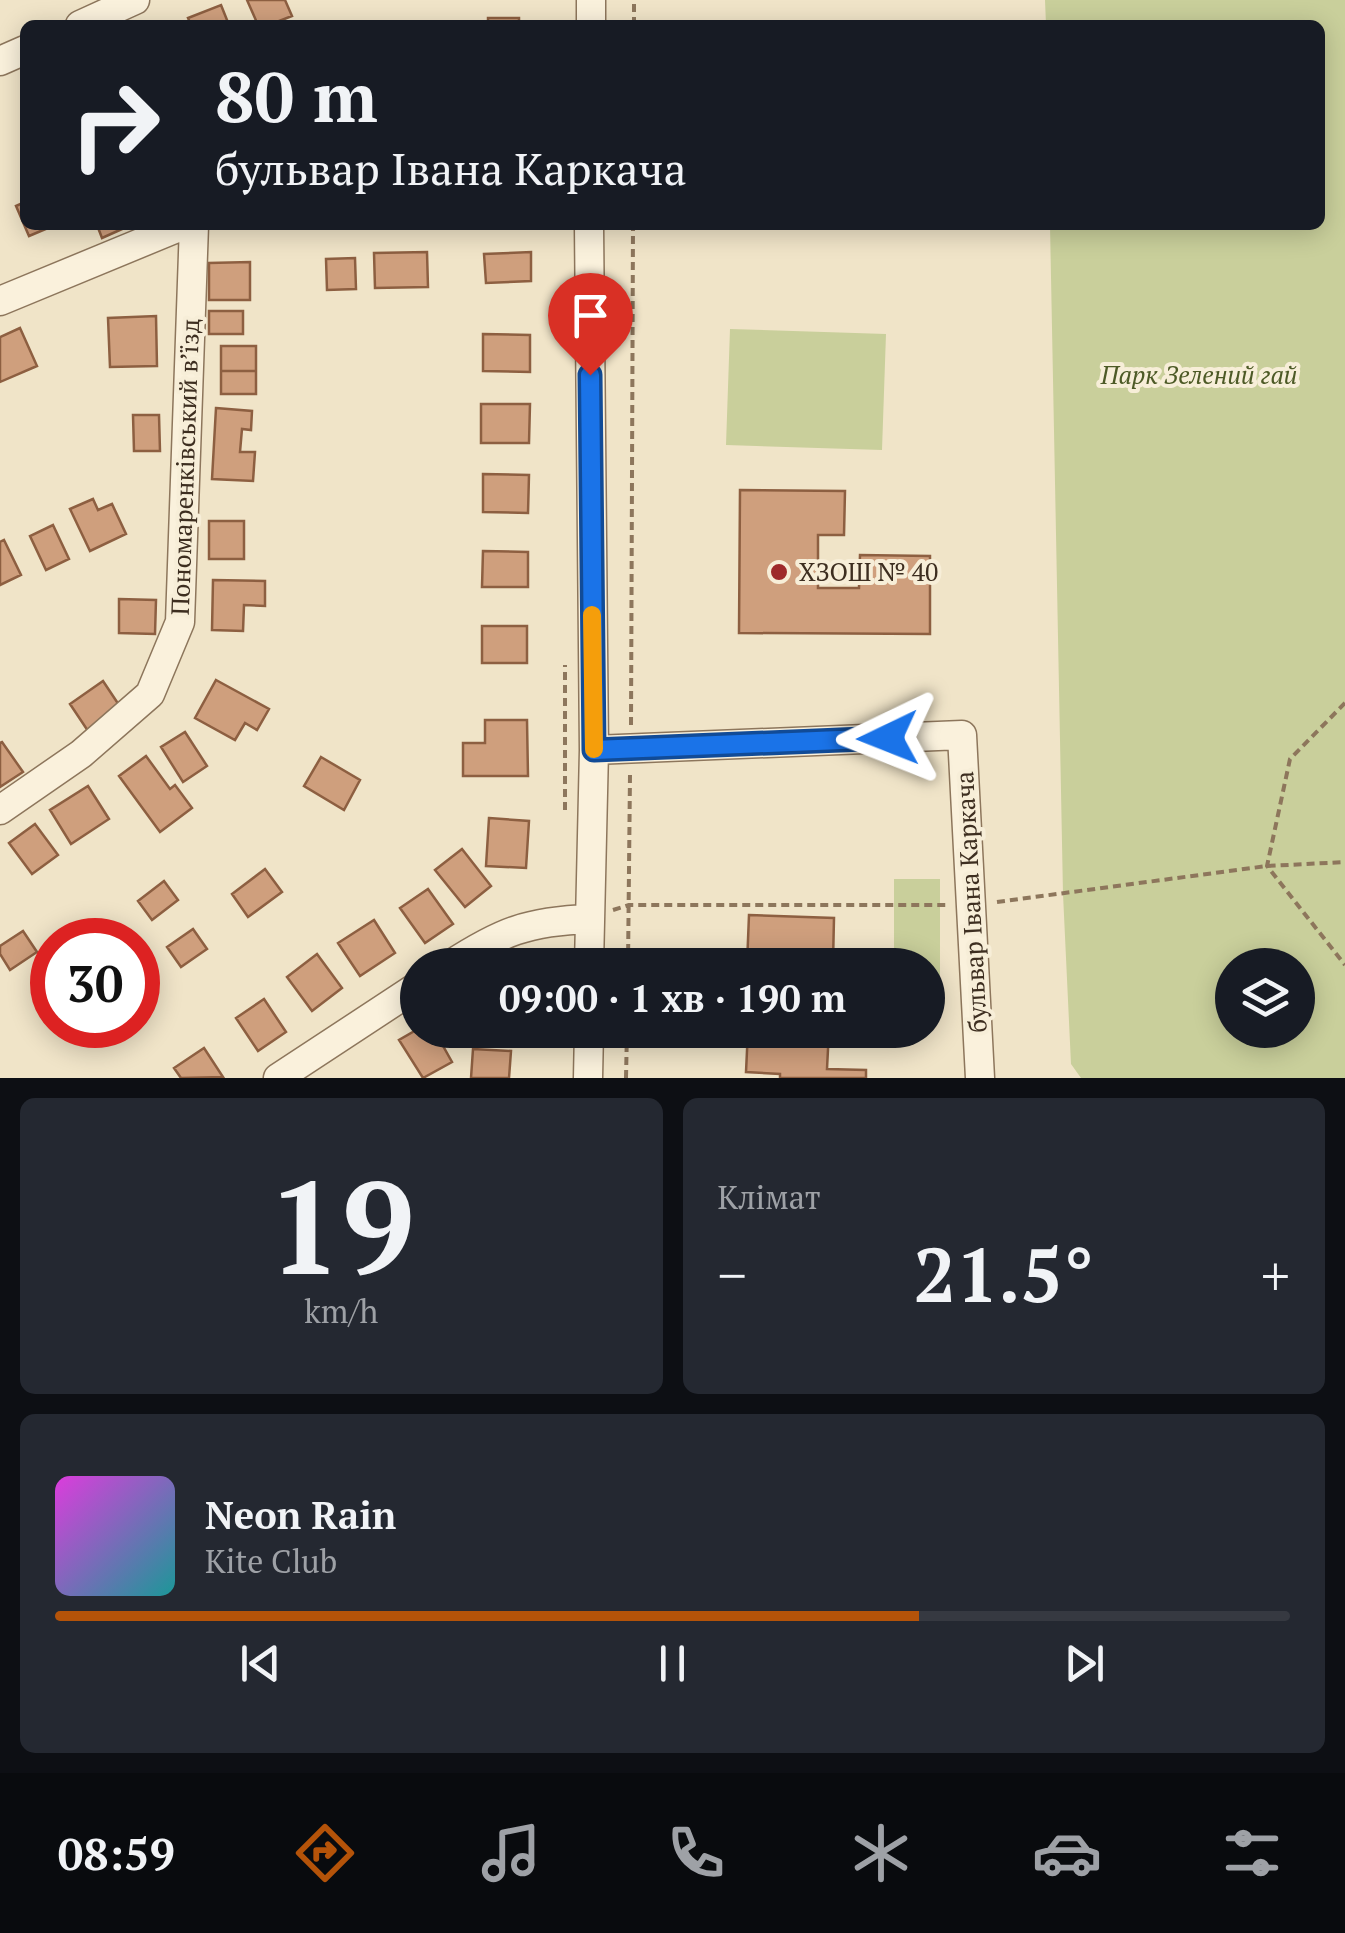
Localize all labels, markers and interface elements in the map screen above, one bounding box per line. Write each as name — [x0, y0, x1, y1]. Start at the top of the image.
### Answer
text: 80 m — [215, 49, 378, 142]
icon: right — [50, 60, 180, 190]
text: бульвар Івана Каркача — [215, 138, 686, 198]
pin — [548, 273, 633, 376]
icon: arrive — [563, 288, 618, 343]
street label: Пономаренківський в’їзд — [163, 318, 206, 616]
park label: Парк Зелений гай — [1100, 358, 1297, 391]
place label: ХЗОШ № 40 — [799, 555, 938, 588]
marker: ХЗОШ № 40 — [768, 561, 790, 583]
position arrow — [836, 686, 940, 790]
street label: бульвар Івана Каркача — [947, 770, 994, 1034]
speed limit sign: 30 — [30, 918, 160, 1048]
map controls — [1215, 948, 1315, 1048]
button: layers — [1215, 948, 1315, 1048]
text: 09:00 · 1 хв · 190 m — [499, 973, 846, 1023]
text: 19 — [268, 1139, 415, 1311]
text: Клімат — [718, 1176, 821, 1218]
text: 21.5° — [914, 1224, 1094, 1323]
text: − — [718, 1238, 747, 1311]
text: + — [1261, 1238, 1290, 1311]
text: km/h — [304, 1290, 378, 1332]
text: Neon Rain — [205, 1490, 396, 1540]
text: Kite Club — [205, 1540, 337, 1582]
icon: previous — [233, 1636, 288, 1691]
icon: pause — [645, 1636, 700, 1691]
icon: next — [1057, 1636, 1112, 1691]
icon: directions — [290, 1818, 360, 1888]
icon: music — [476, 1818, 546, 1888]
icon: phone — [661, 1818, 731, 1888]
icon: climate — [846, 1818, 916, 1888]
icon: car — [1032, 1818, 1102, 1888]
icon: filters — [1217, 1818, 1287, 1888]
text: 08:59 — [58, 1823, 175, 1883]

